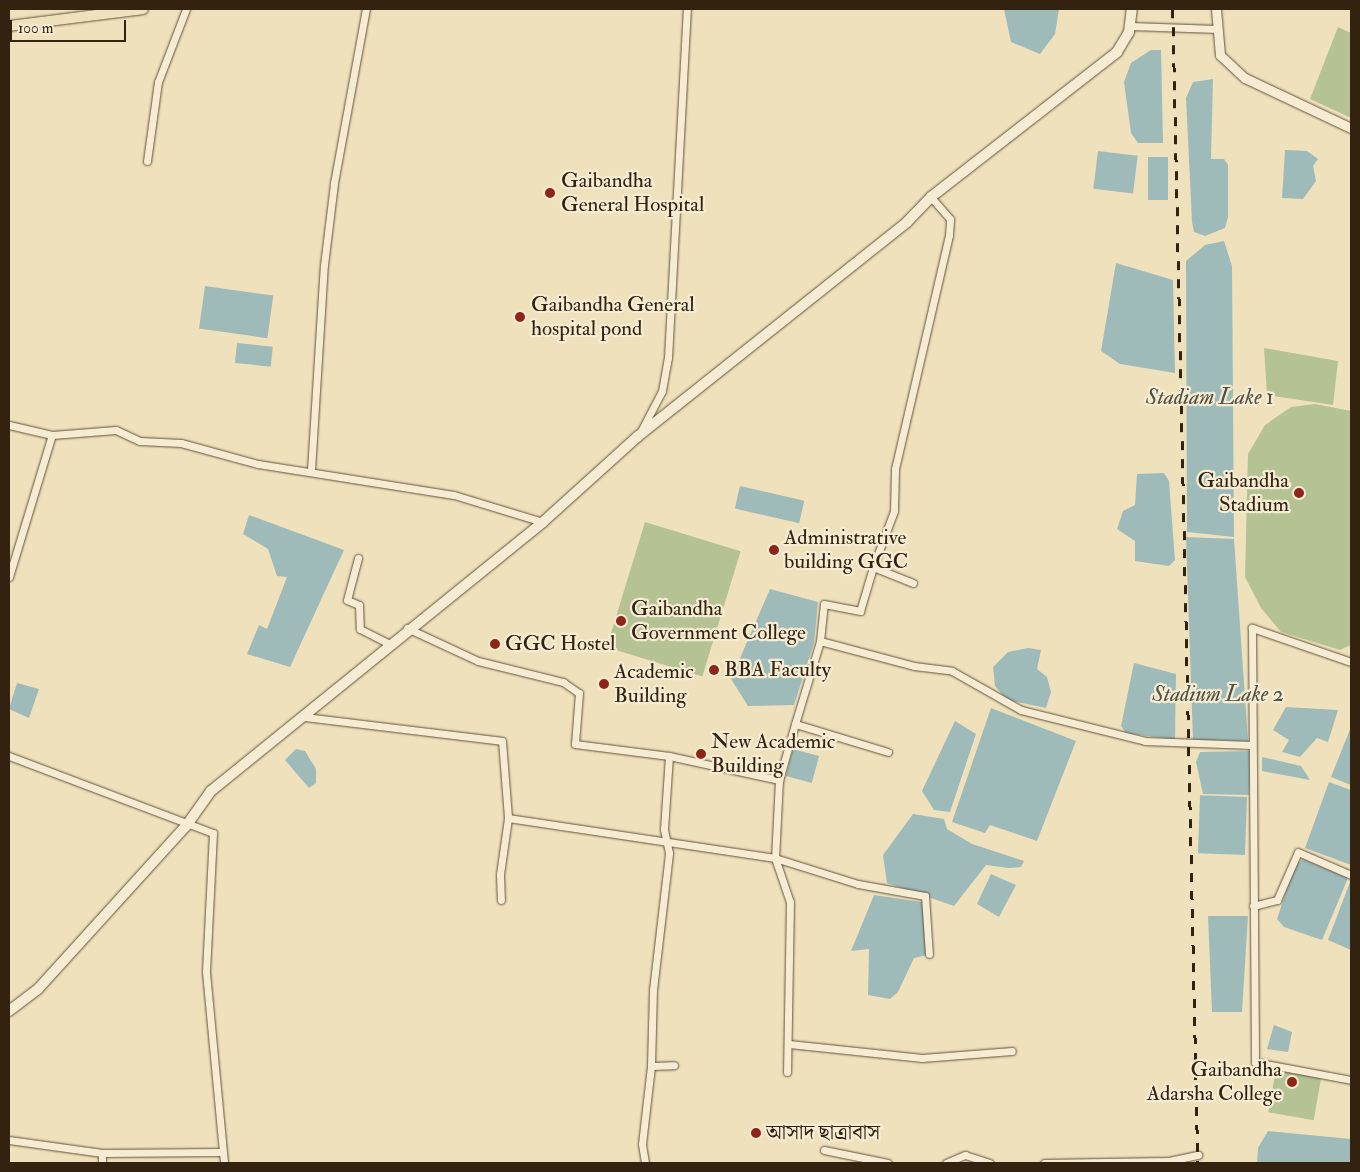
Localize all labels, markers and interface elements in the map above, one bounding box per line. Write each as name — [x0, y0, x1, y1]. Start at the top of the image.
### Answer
scale bar — [12, 10, 129, 42]
text: 100 m — [18, 19, 53, 38]
place label: Gaibandha General Hospital — [561, 168, 704, 218]
marker: Gaibandha General Hospital — [543, 186, 557, 200]
place label: Gaibandha General hospital pond — [531, 292, 695, 342]
marker: Gaibandha General hospital pond — [513, 310, 527, 324]
water label: Stadiam Lake 1 — [1146, 385, 1274, 411]
place label: Gaibandha Stadium — [1198, 468, 1289, 518]
marker: Gaibandha Stadium — [1293, 487, 1305, 499]
place label: Administrative building GGC — [784, 525, 908, 575]
marker: Administrative building GGC — [768, 544, 780, 556]
place label: Gaibandha Government College — [631, 596, 806, 646]
marker: Gaibandha Government College — [615, 615, 627, 627]
place label: GGC Hostel — [505, 631, 615, 657]
marker: GGC Hostel — [489, 638, 501, 650]
place label: BBA Faculty — [724, 657, 831, 683]
place label: Academic Building — [614, 659, 694, 709]
marker: BBA Faculty — [708, 664, 720, 676]
marker: Academic Building — [598, 678, 610, 690]
water label: Stadium Lake 2 — [1152, 682, 1284, 708]
place label: New Academic Building — [711, 729, 835, 779]
marker: New Academic Building — [695, 748, 707, 760]
place label: Gaibandha Adarsha College — [1147, 1057, 1282, 1107]
marker: Gaibandha Adarsha College — [1286, 1076, 1298, 1088]
place label: আসাদ ছাত্রাবাস — [766, 1120, 880, 1146]
marker: আসাদ ছাত্রাবাস — [750, 1127, 762, 1139]

